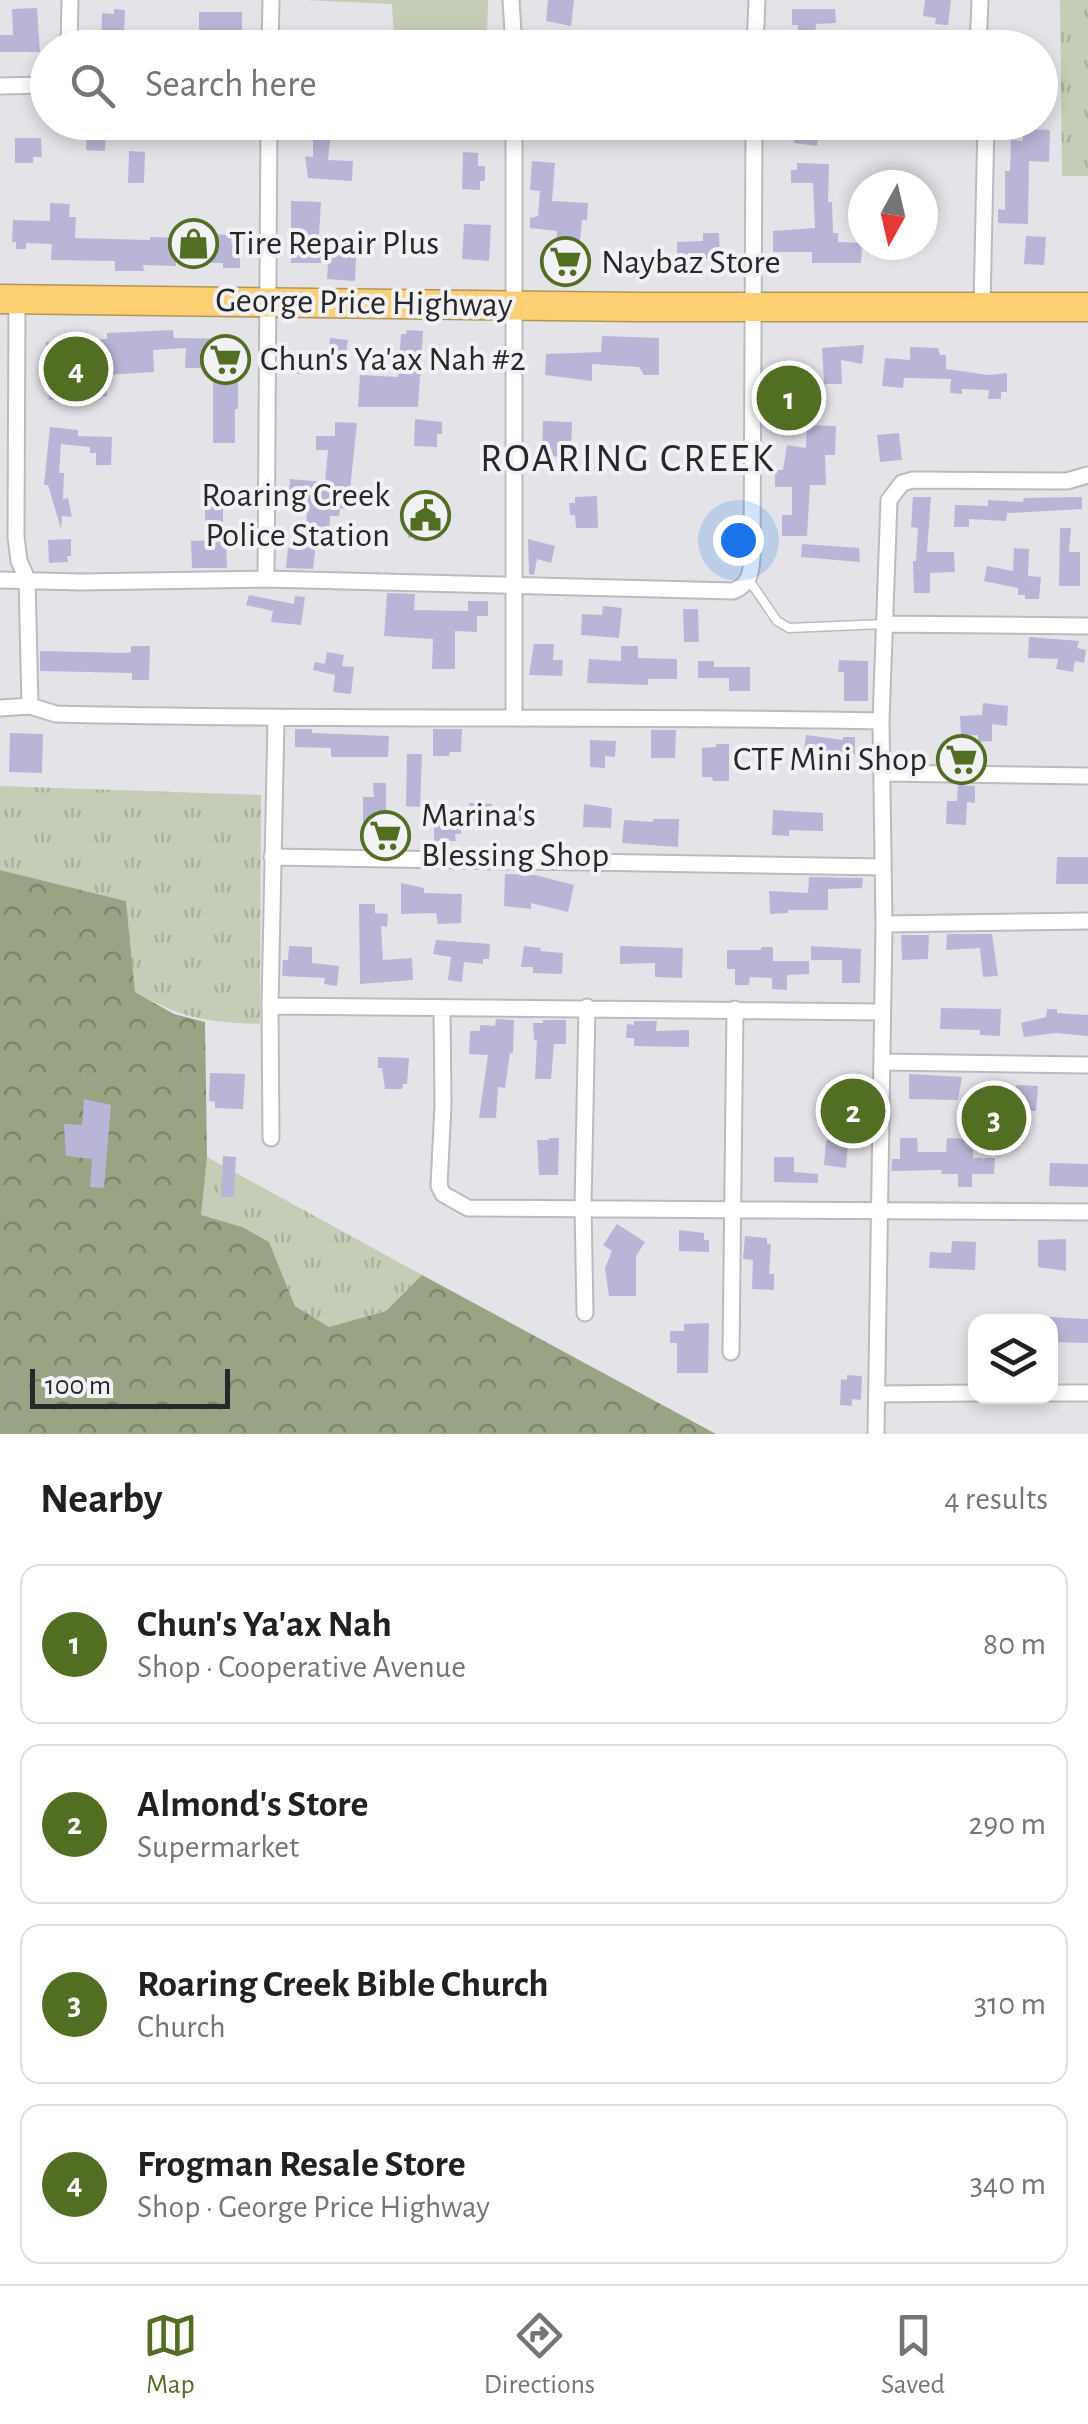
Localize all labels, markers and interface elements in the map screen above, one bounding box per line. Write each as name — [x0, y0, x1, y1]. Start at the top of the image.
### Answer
search box — [30, 30, 1058, 140]
icon: search — [65, 58, 120, 113]
text: Search here — [145, 66, 317, 104]
north arrow — [848, 170, 938, 260]
shop icon: Tire Repair Plus — [168, 217, 220, 269]
place label: Tire Repair Plus — [229, 226, 439, 261]
supermarket icon: Naybaz Store — [540, 236, 592, 288]
place label: Naybaz Store — [601, 245, 781, 280]
street label: George Price Highway — [215, 283, 513, 323]
pin: 4 — [44, 332, 108, 406]
supermarket icon: Chun's Ya'ax Nah #2 — [199, 333, 251, 385]
place label: Chun's Ya'ax Nah #2 — [260, 342, 526, 377]
pin: 1 — [756, 360, 822, 436]
district label: ROARING CREEK — [480, 439, 776, 479]
place label: Roaring Creek Police Station — [201, 478, 390, 553]
public building icon: Roaring Creek Police Station — [399, 489, 451, 541]
your location — [713, 515, 764, 566]
supermarket icon: CTF Mini Shop — [936, 733, 988, 785]
place label: CTF Mini Shop — [733, 742, 927, 777]
place label: Marina's Blessing Shop — [421, 798, 609, 873]
supermarket icon: Marina's Blessing Shop — [360, 809, 412, 861]
pin: 2 — [820, 1074, 886, 1148]
pin: 3 — [962, 1080, 1026, 1156]
map controls — [968, 1314, 1058, 1404]
button: layers — [968, 1314, 1058, 1404]
scale bar — [30, 1364, 230, 1408]
text: 100 m — [45, 1372, 111, 1400]
text: Nearby — [40, 1478, 163, 1520]
text: 4 results — [944, 1483, 1048, 1515]
text: Chun's Ya'ax Nah — [137, 1606, 392, 1644]
text: 1 — [69, 1628, 80, 1660]
text: 80 m — [983, 1628, 1046, 1660]
text: Shop · Cooperative Avenue — [137, 1651, 466, 1683]
text: Almond's Store — [137, 1786, 368, 1824]
text: 2 — [67, 1808, 82, 1840]
text: 290 m — [969, 1808, 1046, 1840]
text: Supermarket — [137, 1831, 299, 1863]
text: Roaring Creek Bible Church — [137, 1966, 549, 2004]
text: 3 — [68, 1988, 81, 2020]
text: 310 m — [974, 1988, 1046, 2020]
text: Church — [137, 2011, 226, 2043]
text: Frogman Resale Store — [137, 2146, 466, 2184]
text: 4 — [66, 2168, 83, 2200]
text: 340 m — [970, 2168, 1046, 2200]
text: Shop · George Price Highway — [137, 2191, 490, 2223]
tab: Map — [143, 2308, 198, 2402]
tab: Directions — [484, 2308, 595, 2402]
tab: Saved — [881, 2308, 945, 2402]

